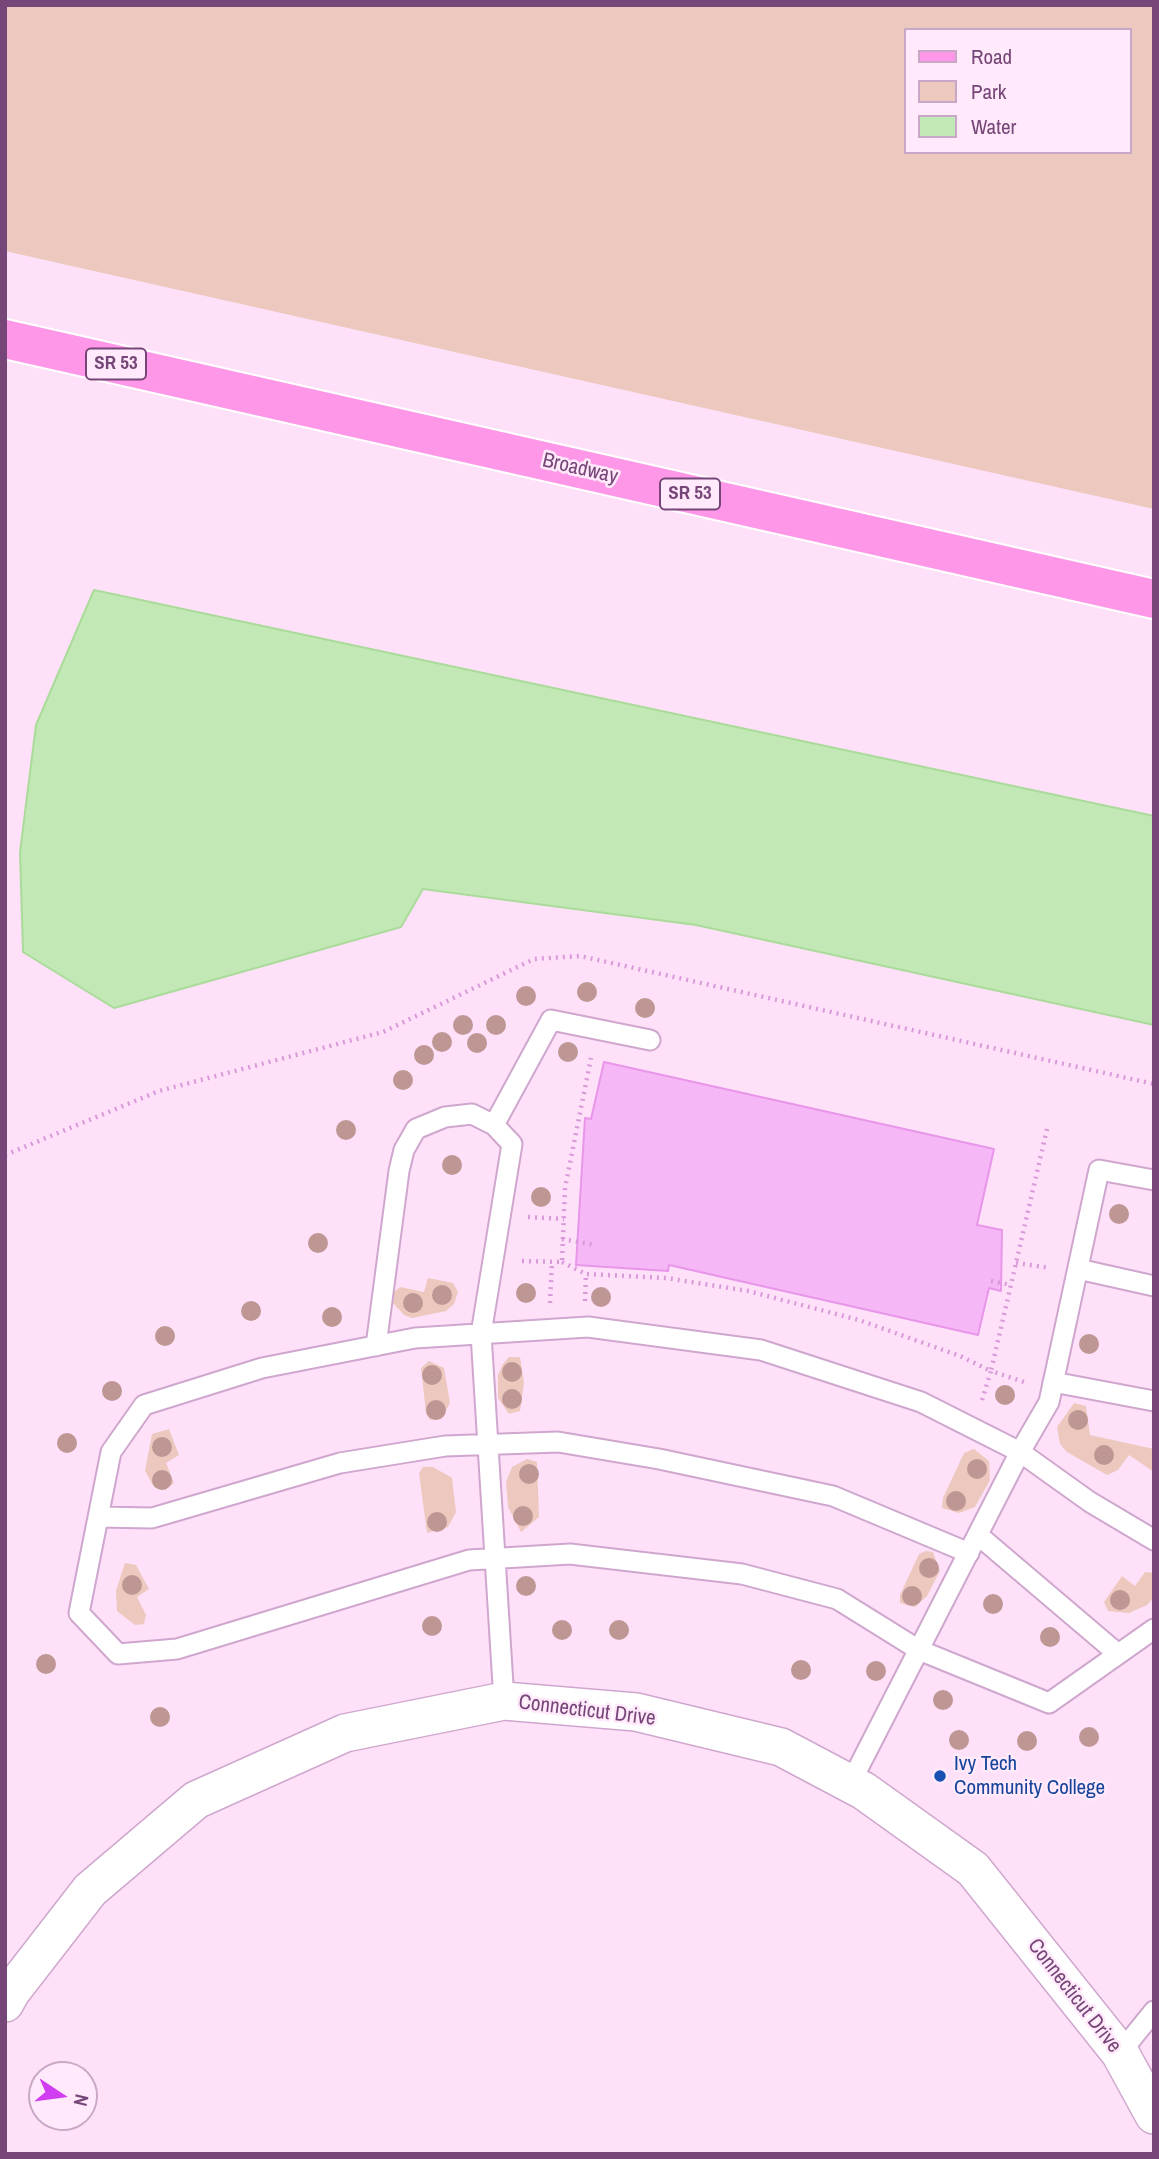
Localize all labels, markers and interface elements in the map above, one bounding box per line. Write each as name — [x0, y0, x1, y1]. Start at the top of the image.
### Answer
legend — [904, 28, 1131, 154]
text: Road — [971, 42, 1012, 71]
text: Park — [971, 77, 1006, 106]
text: Water — [971, 112, 1016, 141]
road number: SR 53 — [86, 348, 146, 380]
street label: Broadway — [540, 448, 620, 490]
road number: SR 53 — [660, 478, 720, 509]
street label: Connecticut Drive — [517, 1690, 657, 1732]
place label: Ivy Tech Community College — [954, 1751, 1105, 1801]
marker: Ivy Tech Community College — [932, 1768, 948, 1784]
street label: Connecticut Drive — [1022, 1934, 1126, 2058]
north arrow — [28, 2061, 98, 2131]
text: N — [68, 2092, 95, 2109]

